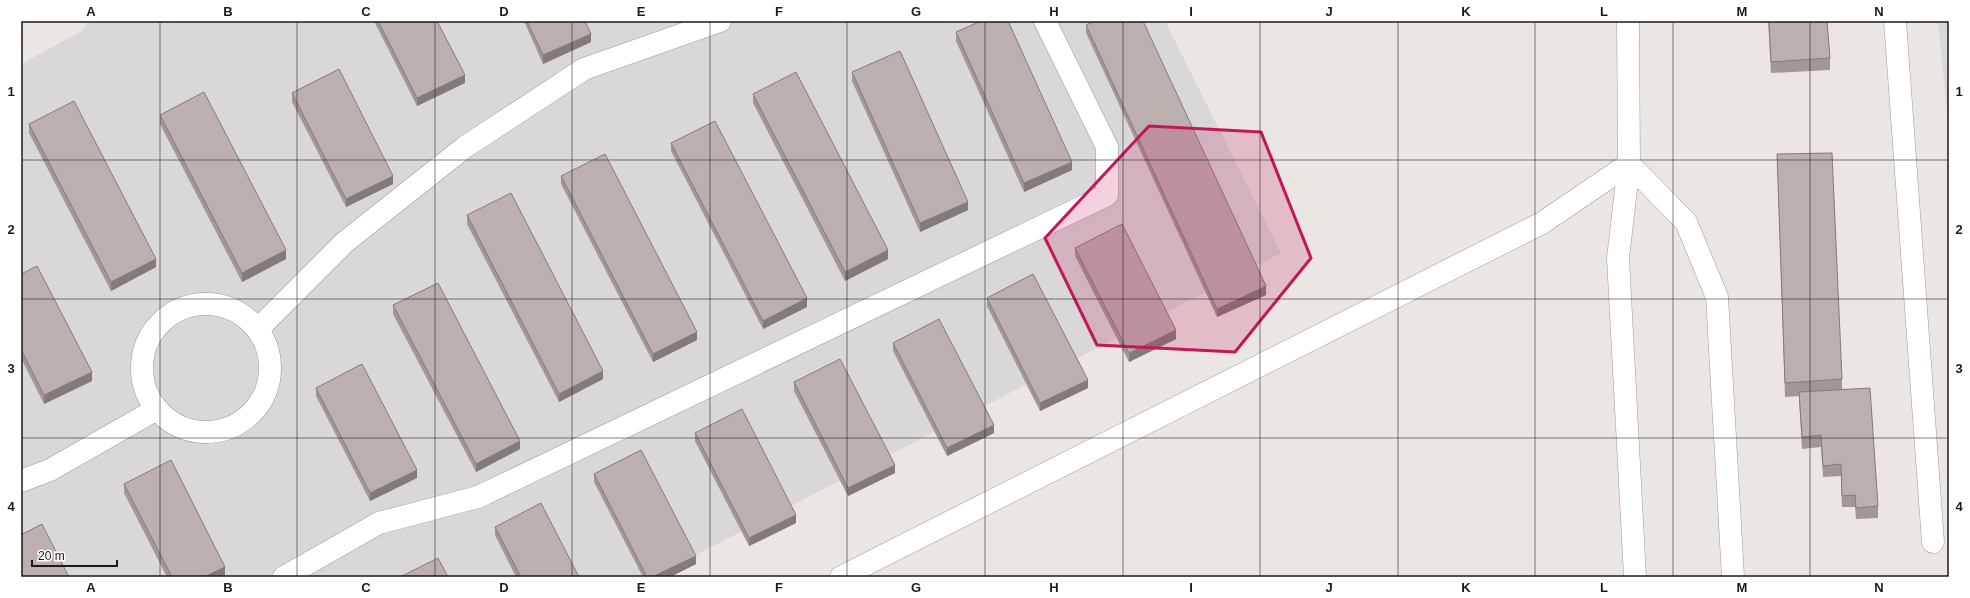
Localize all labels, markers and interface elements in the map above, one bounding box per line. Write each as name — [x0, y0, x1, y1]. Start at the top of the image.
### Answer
text: A — [86, 4, 96, 19]
text: B — [223, 4, 233, 19]
text: C — [361, 4, 371, 19]
text: D — [499, 4, 509, 19]
text: E — [637, 4, 646, 19]
text: F — [775, 4, 783, 19]
text: G — [911, 4, 921, 19]
text: H — [1049, 4, 1059, 19]
text: I — [1189, 4, 1193, 19]
text: J — [1325, 4, 1333, 19]
text: K — [1461, 4, 1471, 19]
text: L — [1600, 4, 1608, 19]
text: M — [1737, 4, 1747, 19]
text: N — [1874, 4, 1884, 19]
text: 1 — [7, 84, 15, 99]
text: 1 — [1955, 84, 1963, 99]
text: 2 — [7, 222, 15, 237]
text: 2 — [1955, 222, 1963, 237]
text: 3 — [7, 361, 15, 376]
text: 3 — [1955, 361, 1963, 376]
text: 4 — [7, 499, 15, 514]
text: 4 — [1955, 499, 1963, 514]
scale bar — [32, 542, 117, 568]
text: 20 m — [38, 549, 65, 563]
text: A — [86, 580, 96, 595]
text: B — [223, 580, 233, 595]
text: C — [361, 580, 371, 595]
text: D — [499, 580, 509, 595]
text: E — [637, 580, 646, 595]
text: F — [775, 580, 783, 595]
text: G — [911, 580, 921, 595]
text: H — [1049, 580, 1059, 595]
text: I — [1189, 580, 1193, 595]
text: J — [1325, 580, 1333, 595]
text: K — [1461, 580, 1471, 595]
text: L — [1600, 580, 1608, 595]
text: M — [1737, 580, 1747, 595]
text: N — [1874, 580, 1884, 595]

